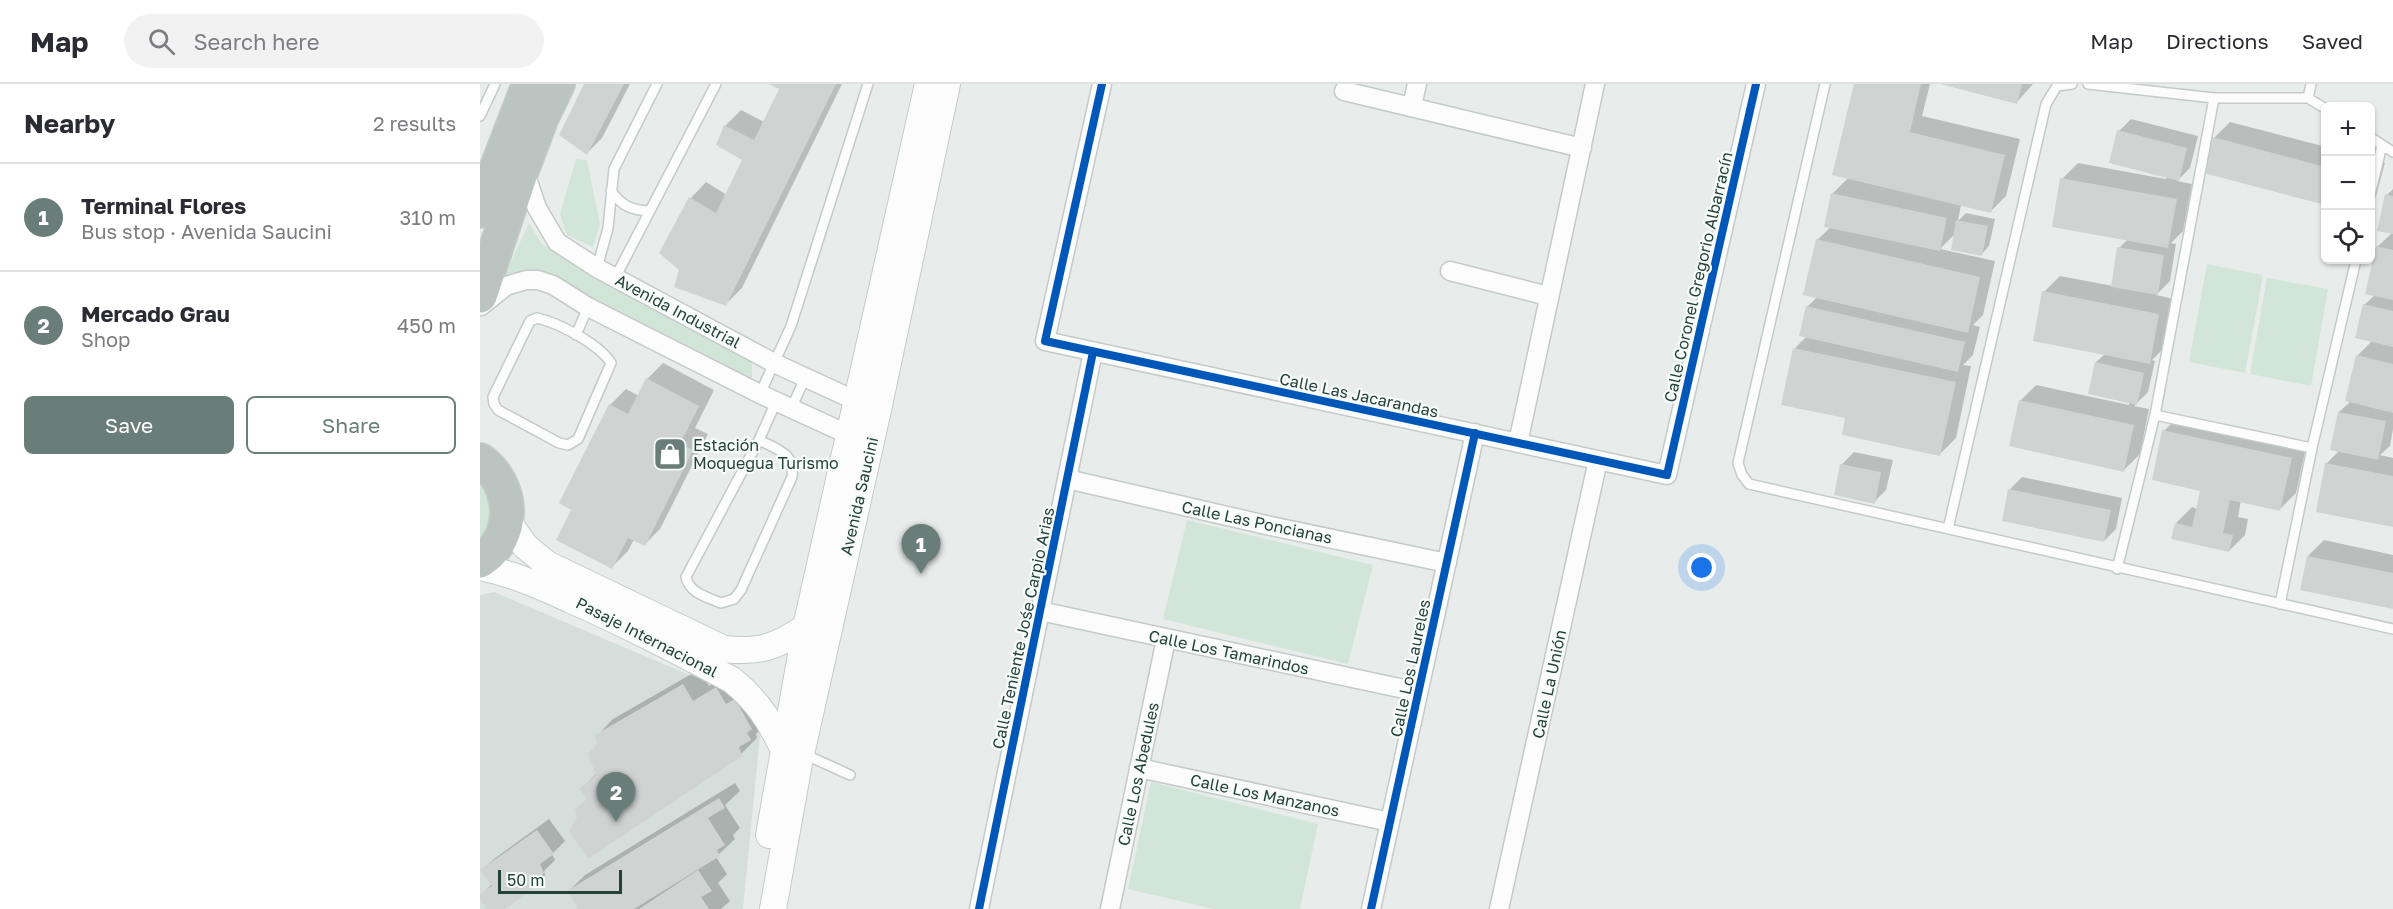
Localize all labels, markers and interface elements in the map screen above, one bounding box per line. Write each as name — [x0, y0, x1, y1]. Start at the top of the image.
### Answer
search box — [124, 14, 544, 68]
text: Map — [30, 25, 88, 58]
icon: search — [145, 25, 178, 58]
text: Search here — [193, 28, 319, 55]
text: Map — [2090, 28, 2133, 54]
text: Directions — [2166, 28, 2269, 54]
text: Saved — [2302, 28, 2363, 54]
map controls — [2321, 102, 2375, 264]
button: + — [2321, 102, 2375, 156]
text: Nearby — [24, 108, 115, 139]
text: 2 results — [373, 111, 456, 135]
street label: Calle Coronel Gregorio Albarracín — [1659, 150, 1737, 404]
button: − — [2321, 156, 2375, 210]
text: Terminal Flores — [81, 192, 246, 219]
text: 1 — [38, 205, 49, 229]
text: 310 m — [400, 205, 456, 229]
button: locate — [2321, 210, 2375, 264]
text: Bus stop · Avenida Saucini — [81, 219, 332, 243]
street label: Avenida Industrial — [612, 270, 744, 352]
text: Mercado Grau — [81, 300, 230, 327]
text: 2 — [37, 313, 50, 337]
text: 450 m — [397, 313, 456, 337]
text: Shop — [81, 327, 130, 351]
street label: Calle Las Jacarandas — [1278, 368, 1440, 422]
button: Save — [24, 396, 234, 454]
button: Share — [246, 396, 456, 454]
place label: Estación Moquegua Turismo — [693, 435, 839, 473]
street label: Avenida Saucini — [836, 435, 882, 557]
shop icon: Estación Moquegua Turismo — [652, 436, 688, 472]
street label: Calle Las Poncianas — [1180, 496, 1334, 548]
street label: Calle Teniente Jośe Carpio Arias — [988, 505, 1058, 751]
pin: 1 — [902, 524, 940, 574]
your location — [1687, 553, 1716, 582]
street label: Pasaje Internacional — [573, 593, 721, 681]
street label: Calle Los Laureles — [1386, 597, 1434, 739]
street label: Calle Los Tamarindos — [1147, 625, 1311, 679]
street label: Calle La Unión — [1528, 628, 1570, 740]
street label: Calle Los Abedules — [1113, 700, 1163, 848]
street label: Calle Los Manzanos — [1189, 769, 1341, 821]
pin: 2 — [596, 772, 636, 822]
scale bar — [498, 867, 622, 894]
text: 50 m — [507, 870, 544, 890]

